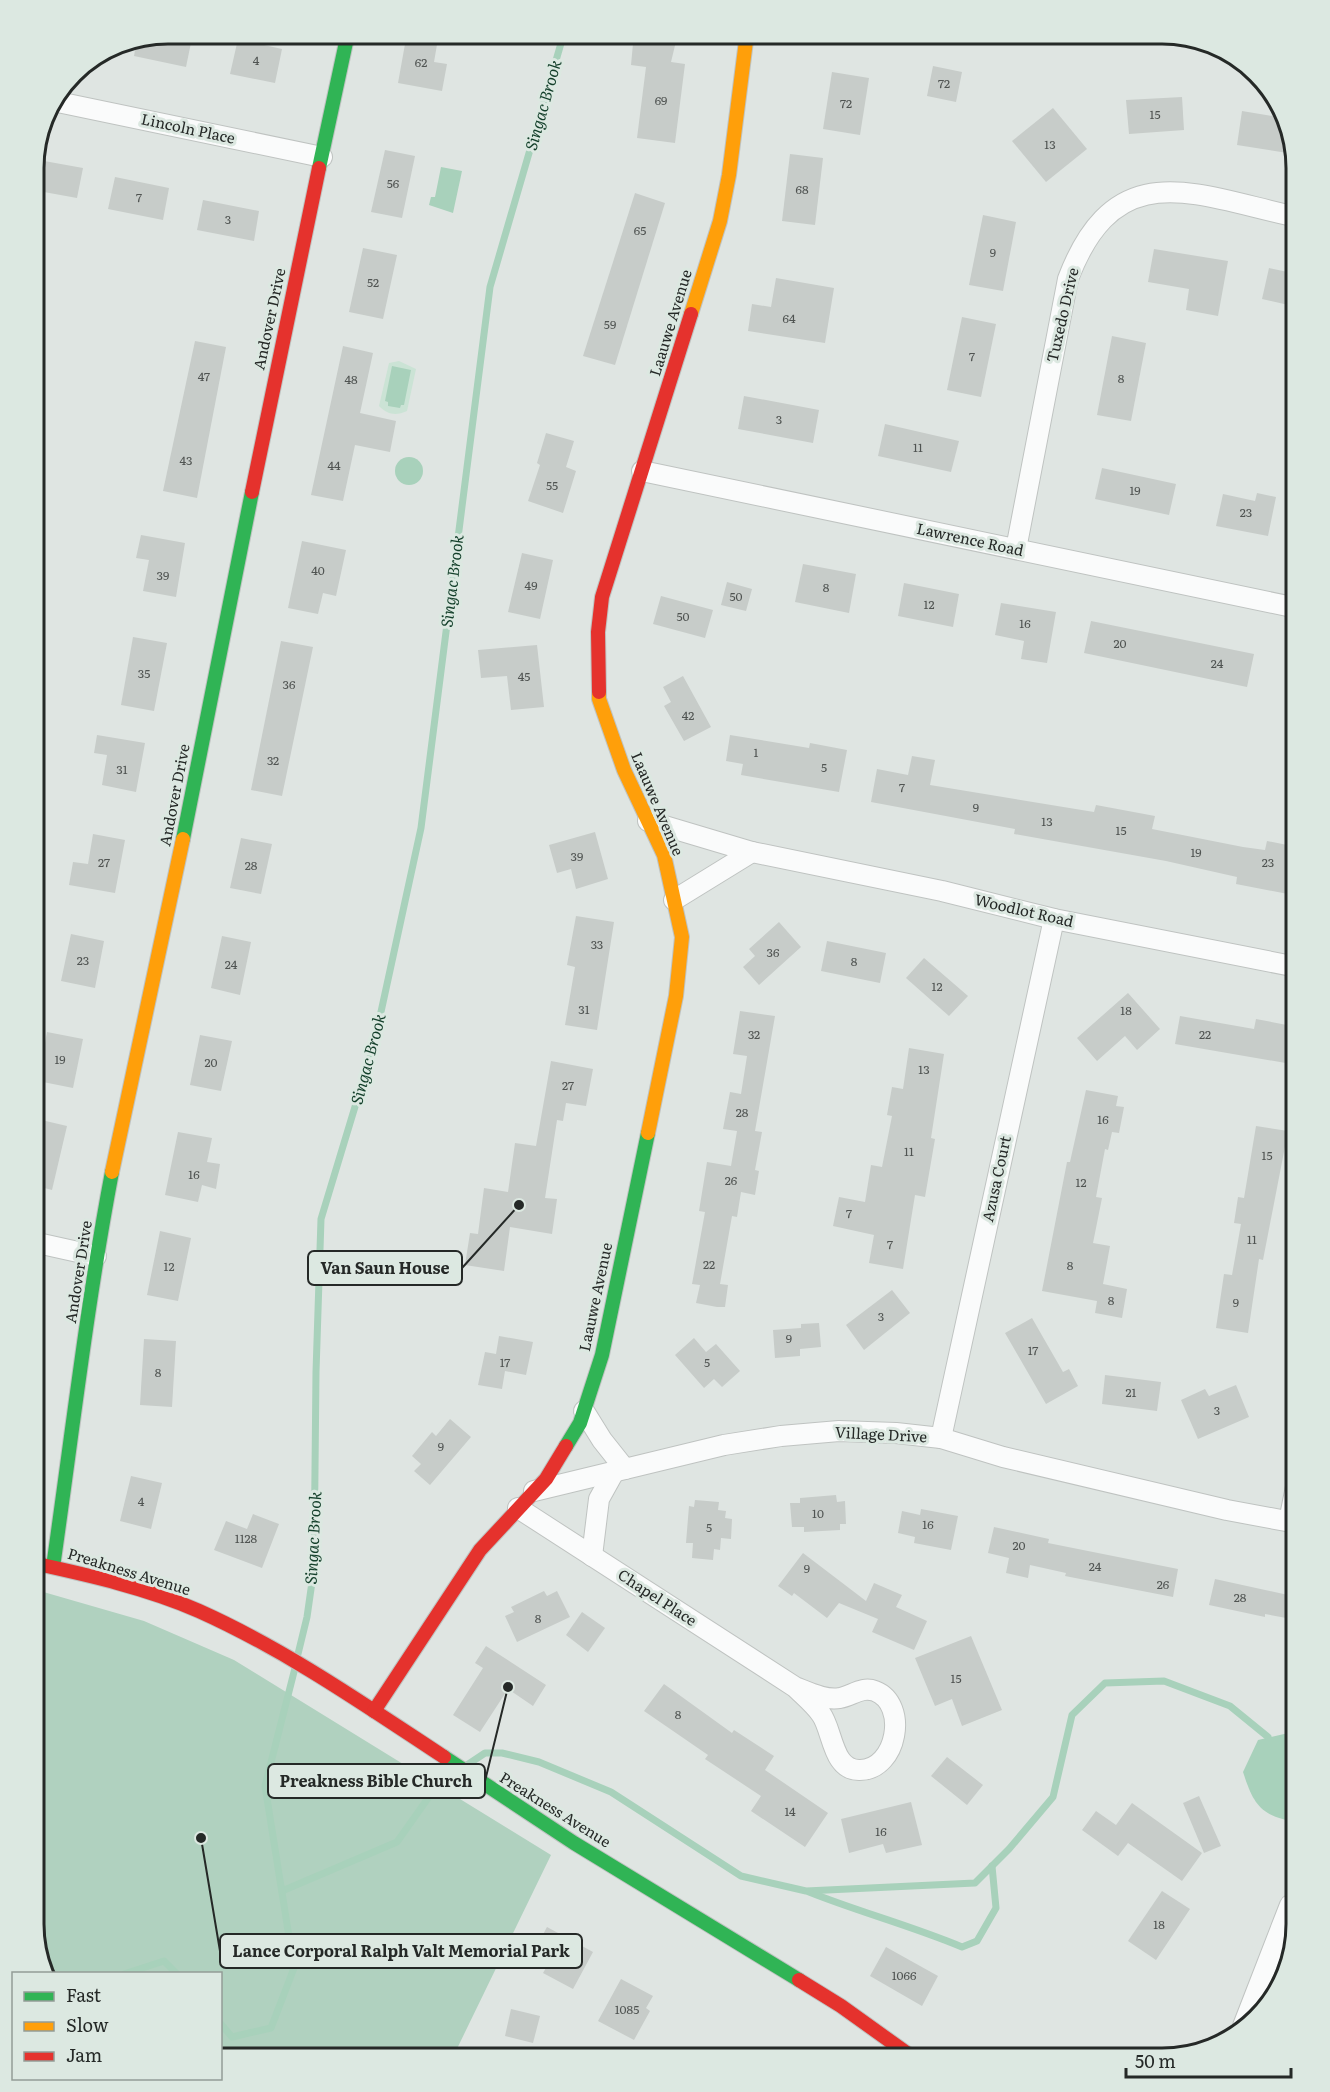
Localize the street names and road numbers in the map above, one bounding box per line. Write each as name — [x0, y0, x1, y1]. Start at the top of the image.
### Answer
street label: Lincoln Place — [139, 106, 238, 149]
street label: Andover Drive — [246, 265, 291, 372]
street label: Tuxedo Drive — [1039, 265, 1084, 364]
street label: Laauwe Avenue — [642, 266, 697, 379]
street label: Lawrence Road — [915, 516, 1026, 561]
street label: Andover Drive — [152, 741, 195, 848]
street label: Laauwe Avenue — [626, 748, 691, 859]
street label: Woodlot Road — [973, 887, 1076, 932]
street label: Azusa Court — [975, 1133, 1016, 1224]
street label: Andover Drive — [58, 1218, 97, 1325]
street label: Laauwe Avenue — [572, 1240, 617, 1353]
street label: Village Drive — [834, 1420, 928, 1447]
street label: Preakness Avenue — [65, 1541, 194, 1600]
street label: Chapel Place — [614, 1563, 702, 1631]
street label: Preakness Avenue — [496, 1765, 616, 1852]

